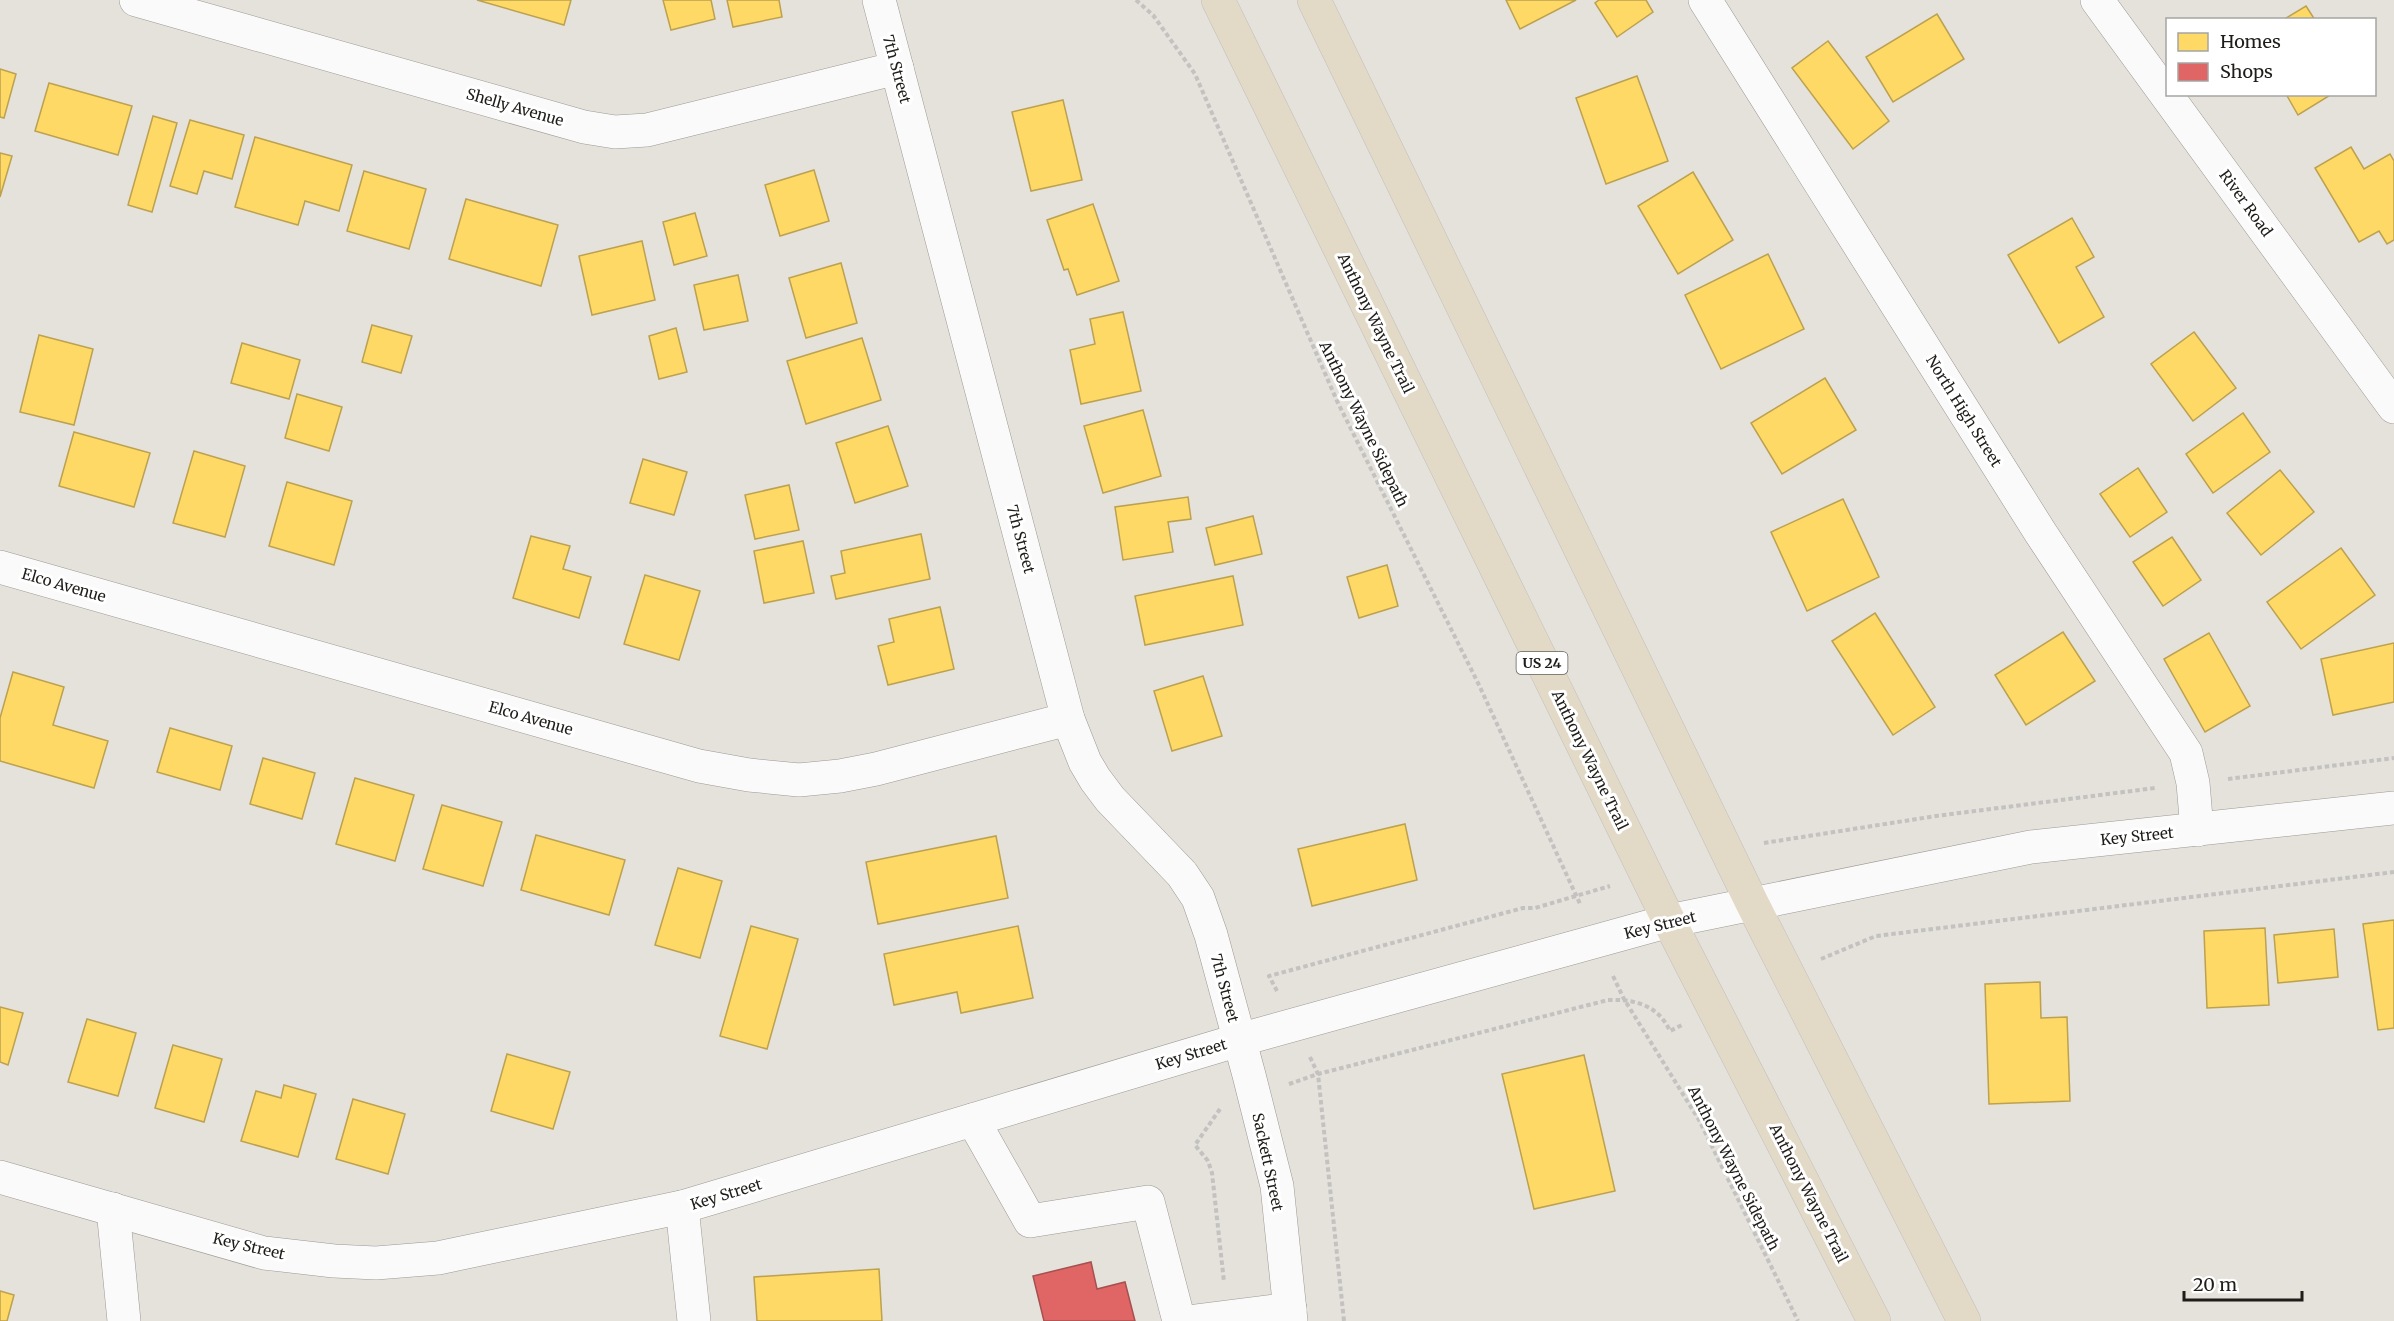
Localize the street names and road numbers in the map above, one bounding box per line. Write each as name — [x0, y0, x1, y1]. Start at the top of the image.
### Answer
street label: 7th Street — [879, 33, 915, 106]
street label: Shelly Avenue — [464, 84, 566, 130]
street label: River Road — [2215, 166, 2277, 240]
street label: Anthony Wayne Trail — [1333, 249, 1418, 396]
street label: Anthony Wayne Sidepath — [1315, 337, 1412, 510]
street label: North High Street — [1922, 352, 2006, 470]
street label: 7th Street — [1003, 503, 1039, 576]
street label: Elco Avenue — [20, 564, 108, 606]
road number: US 24 — [1516, 652, 1568, 674]
street label: Anthony Wayne Trail — [1547, 686, 1632, 833]
street label: Elco Avenue — [487, 697, 575, 739]
street label: Key Street — [2099, 823, 2175, 849]
street label: Key Street — [1622, 907, 1698, 943]
street label: 7th Street — [1207, 952, 1243, 1025]
street label: Key Street — [1153, 1034, 1229, 1074]
street label: Anthony Wayne Sidepath — [1684, 1082, 1784, 1254]
street label: Sackett Street — [1248, 1111, 1288, 1213]
street label: Anthony Wayne Trail — [1765, 1119, 1852, 1266]
street label: Key Street — [688, 1174, 764, 1214]
street label: Key Street — [211, 1228, 287, 1264]

